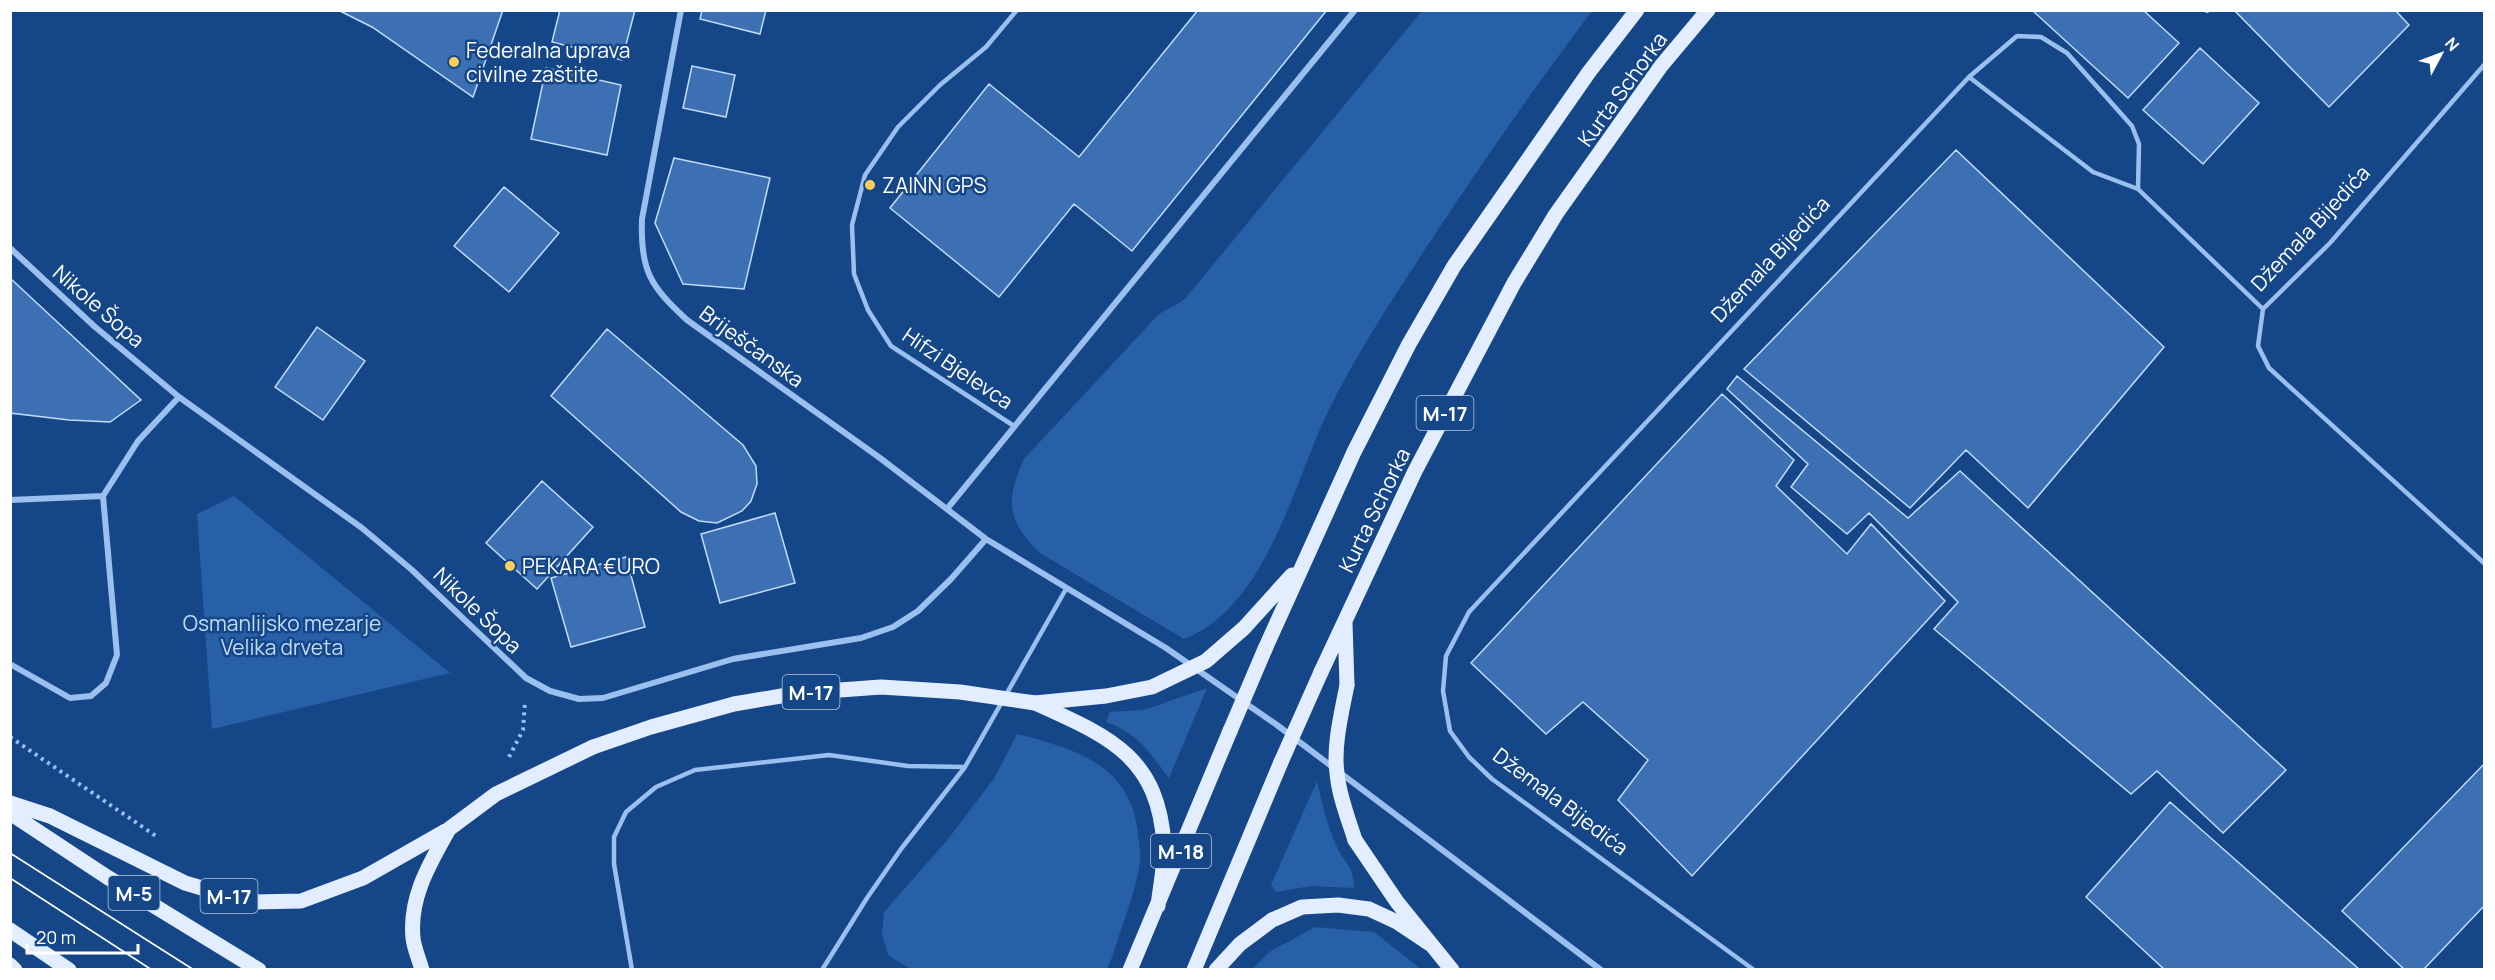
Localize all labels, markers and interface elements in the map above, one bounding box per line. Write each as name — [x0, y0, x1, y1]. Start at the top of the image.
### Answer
north arrow — [2411, 24, 2471, 84]
street label: Kurta Schorka — [1571, 26, 1673, 152]
text: N — [2440, 33, 2464, 56]
place label: Federalna uprava civilne zaštite — [466, 36, 630, 88]
marker: Federalna uprava civilne zaštite — [447, 55, 461, 69]
street label: Džemala Bijedića — [2244, 159, 2376, 297]
place label: ZAINN GPS — [882, 171, 987, 199]
marker: ZAINN GPS — [863, 178, 877, 192]
street label: Džemala Bijedića — [1704, 190, 1836, 328]
street label: Nikole Šopa — [47, 258, 151, 354]
street label: Briješčanska — [694, 299, 810, 393]
street label: Hifzi Bjelevca — [897, 321, 1019, 415]
road number: M-17 — [1416, 396, 1474, 430]
street label: Kurta Schorka — [1332, 443, 1416, 577]
place label: PEKARA €URO — [522, 552, 660, 580]
marker: PEKARA €URO — [503, 559, 517, 573]
street label: Nikole Šopa — [428, 561, 528, 659]
park label: Osmanlijsko mezarje Velika drveta — [183, 609, 381, 661]
road number: M-17 — [782, 675, 840, 709]
street label: Džemala Bijedića — [1488, 741, 1634, 861]
road number: M-18 — [1151, 834, 1211, 868]
road number: M-5 — [108, 876, 160, 910]
road number: M-17 — [200, 879, 258, 913]
scale bar — [27, 917, 138, 955]
text: 20 m — [36, 925, 76, 949]

